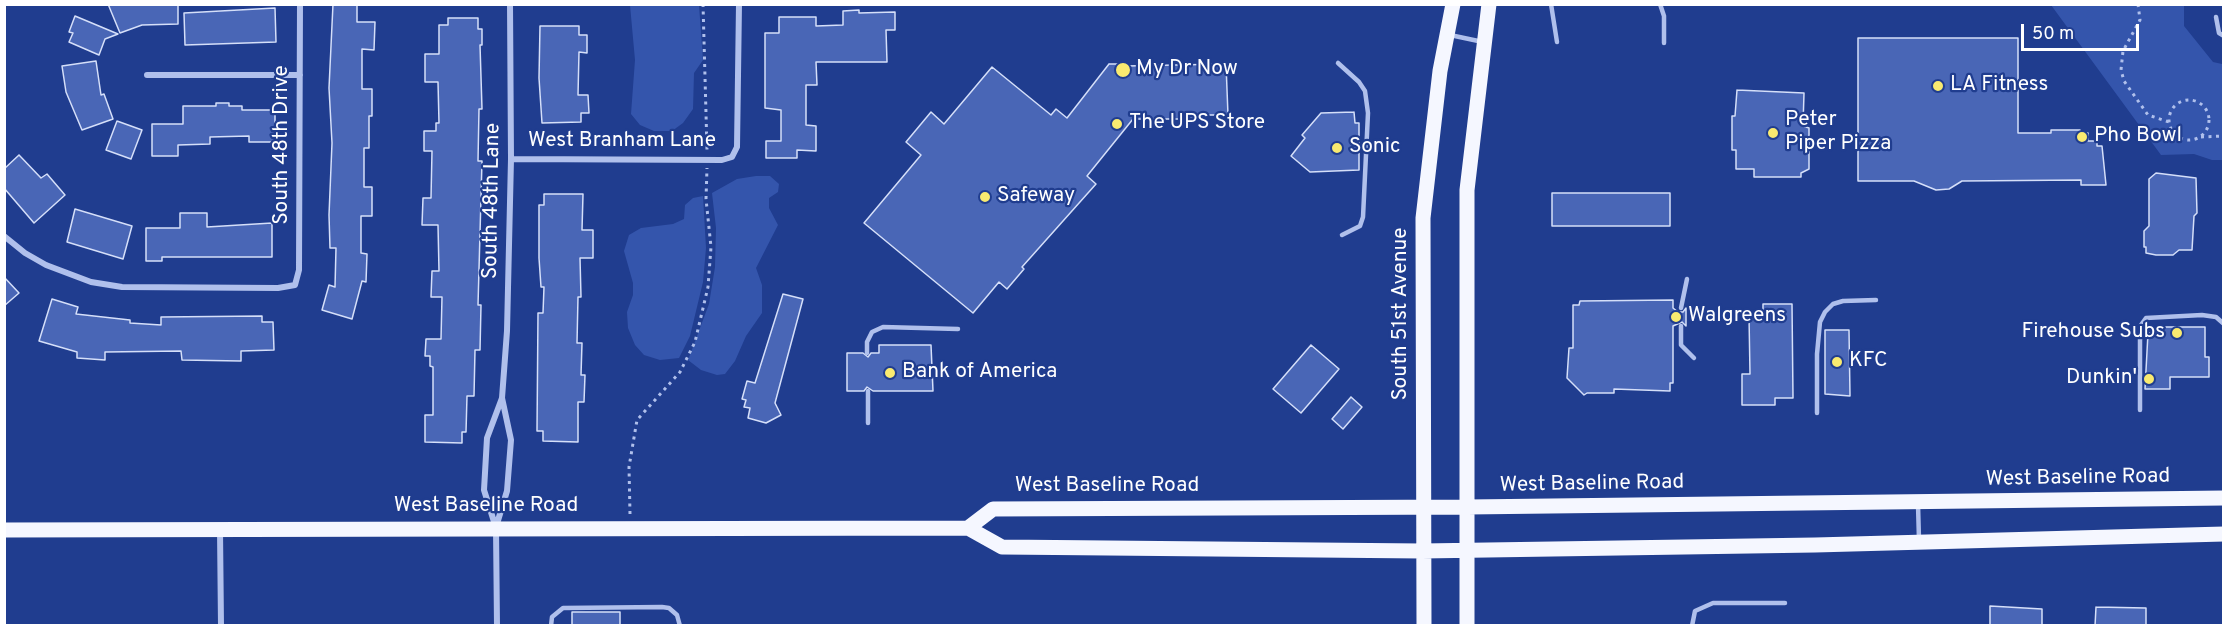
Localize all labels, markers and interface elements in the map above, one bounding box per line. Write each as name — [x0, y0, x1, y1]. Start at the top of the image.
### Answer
scale bar — [2024, 12, 2142, 50]
text: 50 m — [2032, 23, 2074, 46]
place label: My Dr Now — [1136, 57, 1238, 83]
marker: My Dr Now — [1114, 61, 1132, 79]
street label: South 48th Drive — [270, 65, 296, 225]
place label: LA Fitness — [1950, 73, 2048, 99]
marker: LA Fitness — [1931, 79, 1945, 93]
place label: Peter Piper Pizza — [1785, 108, 1891, 158]
place label: The UPS Store — [1129, 111, 1265, 137]
marker: The UPS Store — [1110, 117, 1124, 131]
street label: South 48th Lane — [479, 123, 507, 279]
place label: Pho Bowl — [2094, 124, 2182, 150]
marker: Peter Piper Pizza — [1766, 126, 1780, 140]
street label: West Branham Lane — [528, 129, 716, 155]
marker: Pho Bowl — [2075, 130, 2089, 144]
place label: Sonic — [1349, 135, 1400, 161]
marker: Sonic — [1330, 141, 1344, 155]
place label: Safeway — [997, 184, 1075, 210]
marker: Safeway — [978, 190, 992, 204]
street label: South 51st Avenue — [1389, 227, 1415, 401]
place label: Walgreens — [1688, 304, 1786, 330]
marker: Walgreens — [1669, 310, 1683, 324]
place label: Firehouse Subs — [2022, 320, 2165, 346]
marker: Firehouse Subs — [2170, 326, 2184, 340]
place label: KFC — [1849, 349, 1888, 375]
marker: KFC — [1830, 355, 1844, 369]
place label: Bank of America — [902, 360, 1057, 386]
marker: Bank of America — [883, 366, 897, 380]
place label: Dunkin' — [2066, 366, 2137, 392]
marker: Dunkin' — [2142, 372, 2156, 386]
street label: West Baseline Road — [1985, 465, 2171, 493]
street label: West Baseline Road — [1499, 471, 1685, 499]
street label: West Baseline Road — [1015, 474, 1199, 500]
street label: West Baseline Road — [394, 494, 578, 520]

